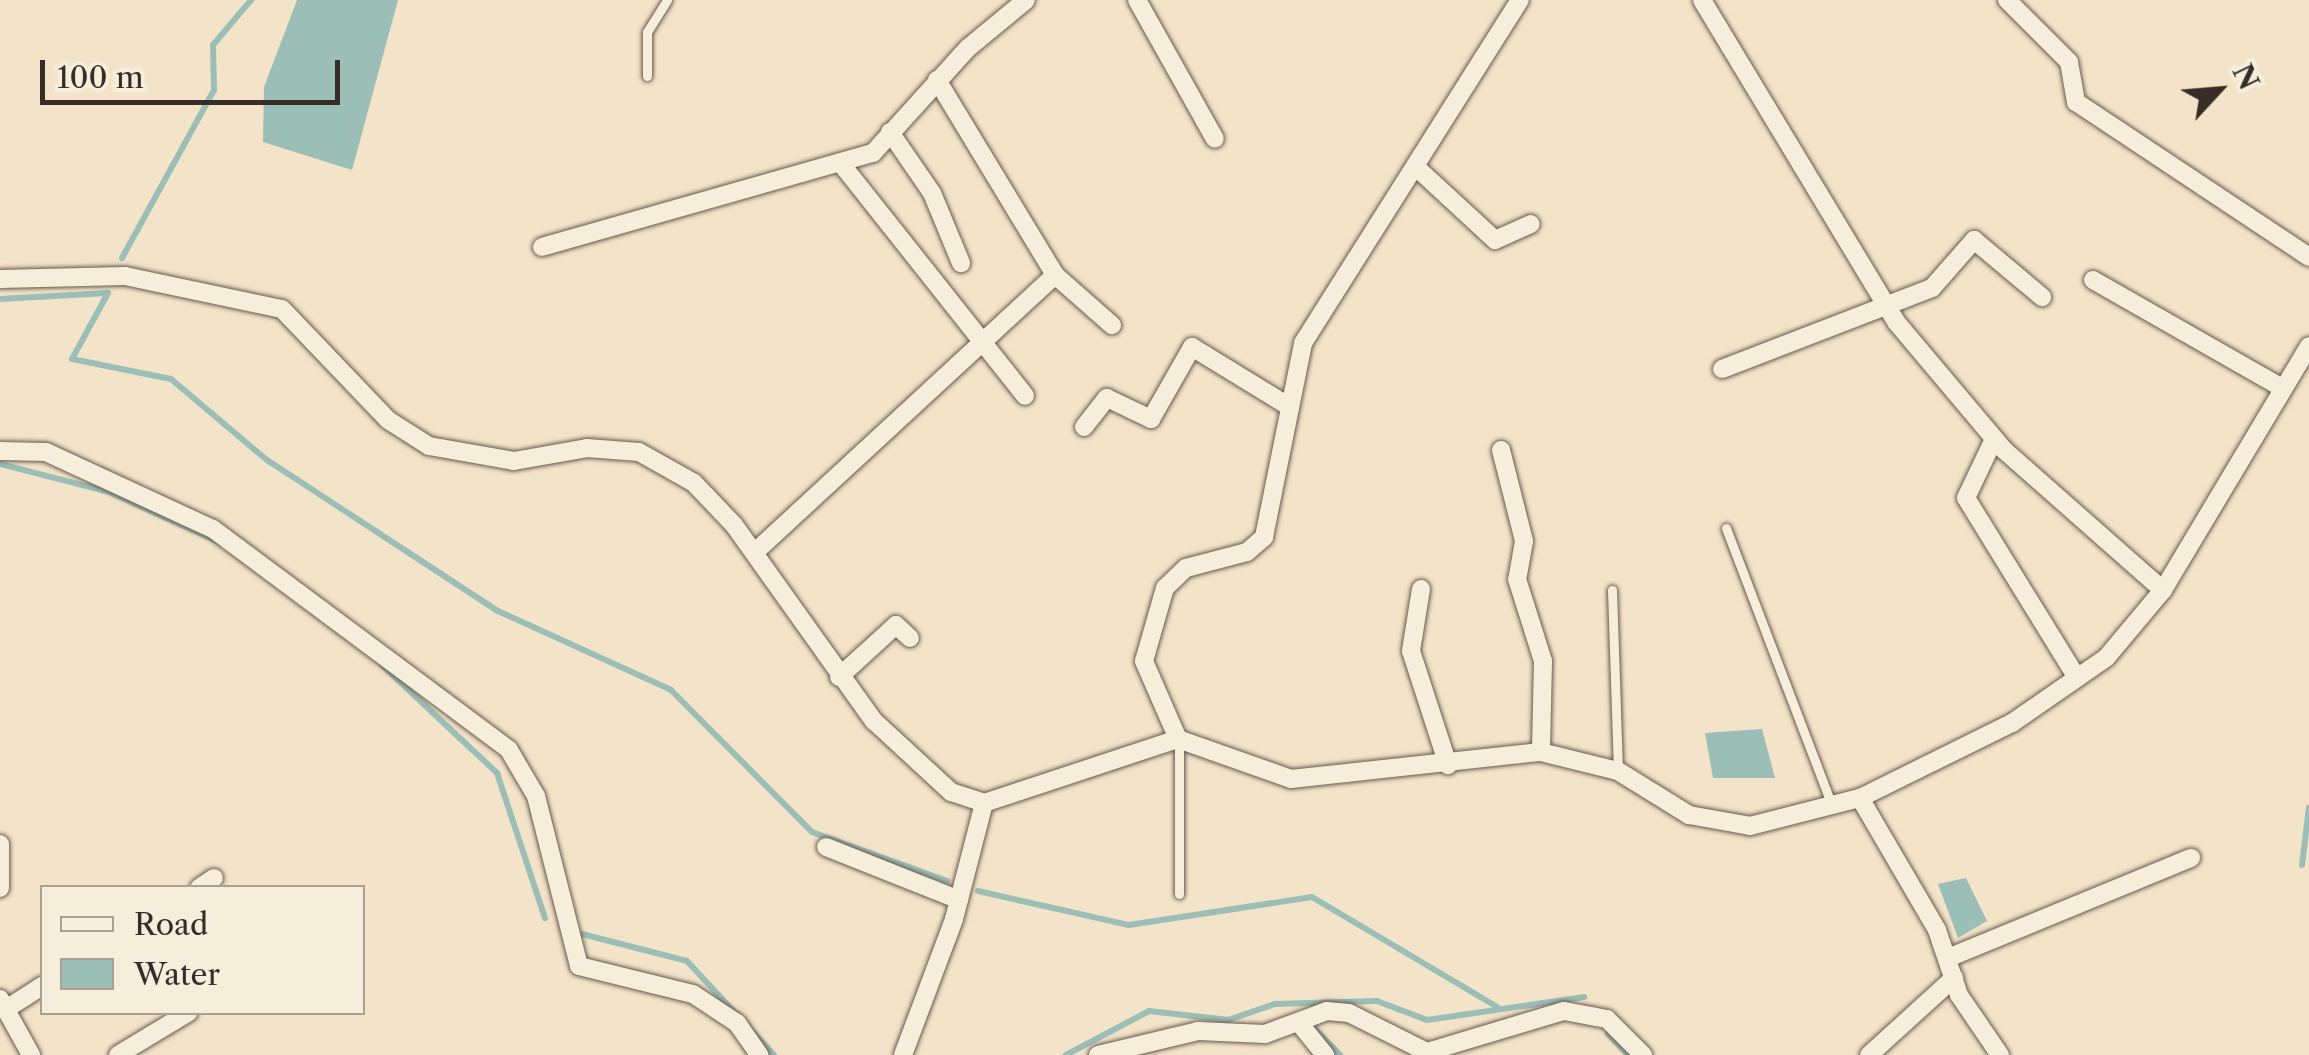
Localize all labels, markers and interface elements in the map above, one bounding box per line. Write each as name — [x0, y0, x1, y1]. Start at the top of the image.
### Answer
scale bar — [45, 40, 345, 102]
north arrow — [2169, 40, 2269, 140]
text: N — [2225, 58, 2267, 95]
text: 100 m — [57, 59, 144, 96]
legend — [40, 885, 365, 1015]
text: Road — [134, 906, 208, 943]
text: Water — [134, 956, 220, 993]

